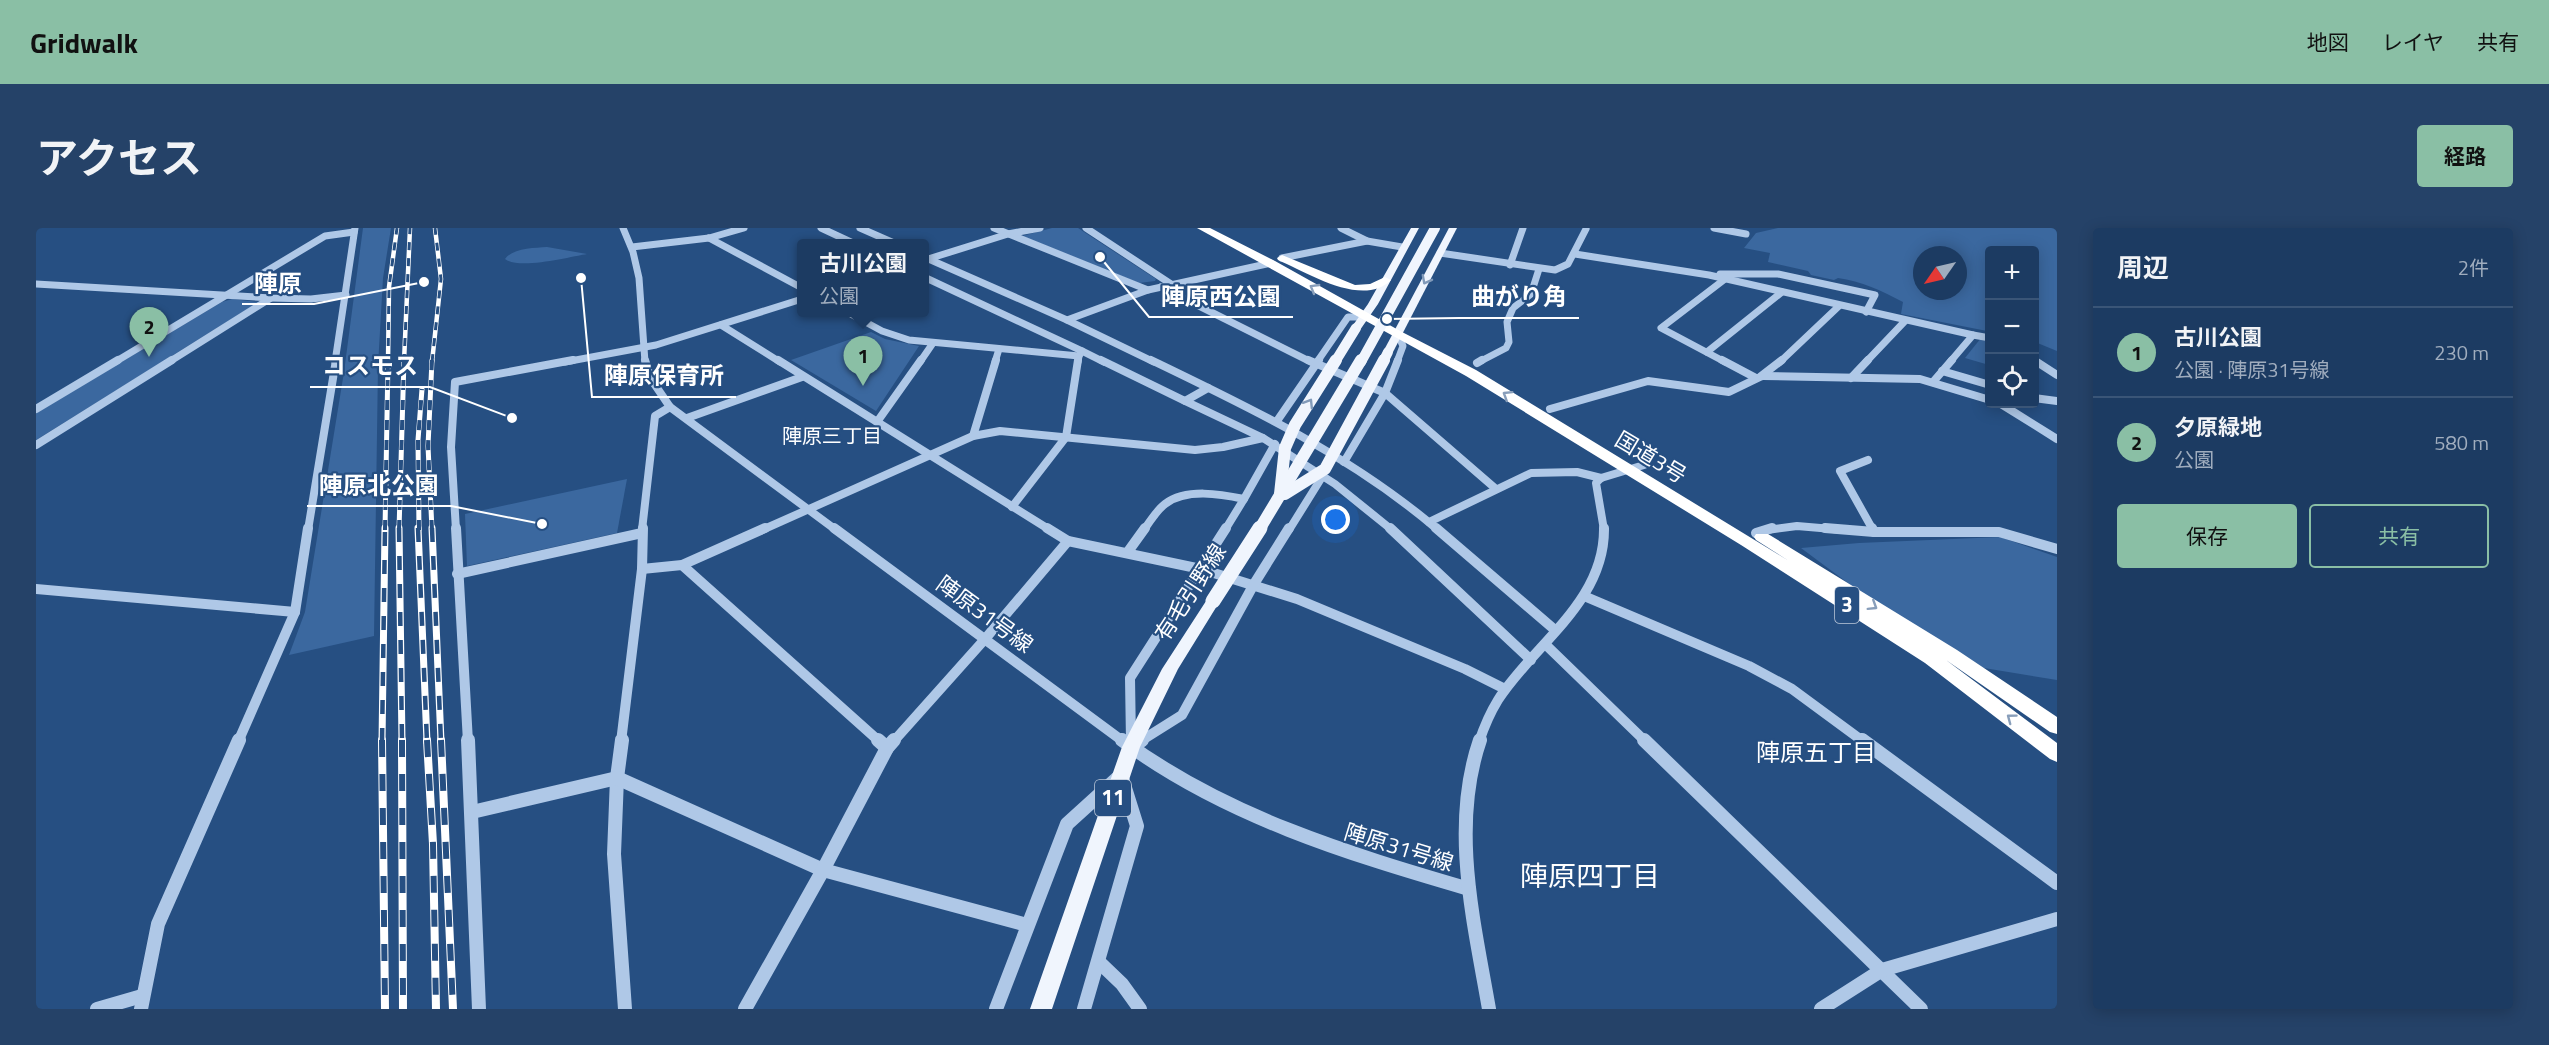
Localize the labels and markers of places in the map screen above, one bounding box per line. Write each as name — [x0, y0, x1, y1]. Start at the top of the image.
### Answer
callout: 陣原 — [242, 262, 314, 304]
callout: 陣原西公園 — [1149, 275, 1293, 317]
callout: 曲がり角 — [1459, 276, 1579, 318]
pin: 2 — [130, 308, 168, 357]
pin: 1 — [844, 336, 882, 386]
callout: コスモス — [310, 345, 430, 387]
callout: 陣原保育所 — [592, 355, 736, 397]
callout: 陣原北公園 — [307, 464, 451, 506]

